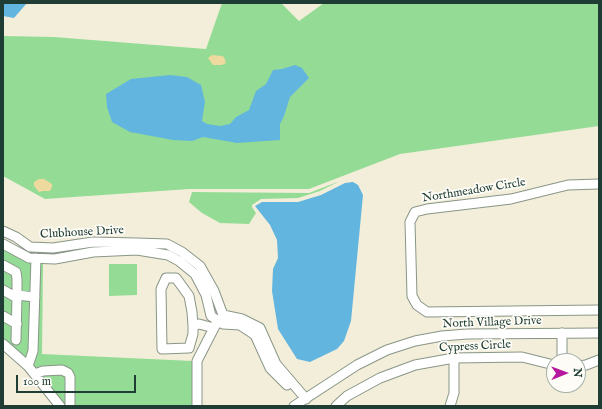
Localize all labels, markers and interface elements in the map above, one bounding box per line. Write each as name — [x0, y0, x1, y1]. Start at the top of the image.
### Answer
street label: Northmeadow Circle — [421, 176, 527, 206]
street label: Clubhouse Drive — [40, 224, 124, 242]
street label: North Village Drive — [442, 314, 542, 332]
street label: Cypress Circle — [439, 338, 511, 356]
north arrow — [546, 353, 586, 393]
scale bar — [18, 367, 138, 393]
text: N — [570, 368, 584, 378]
text: 100 m — [23, 374, 51, 389]

